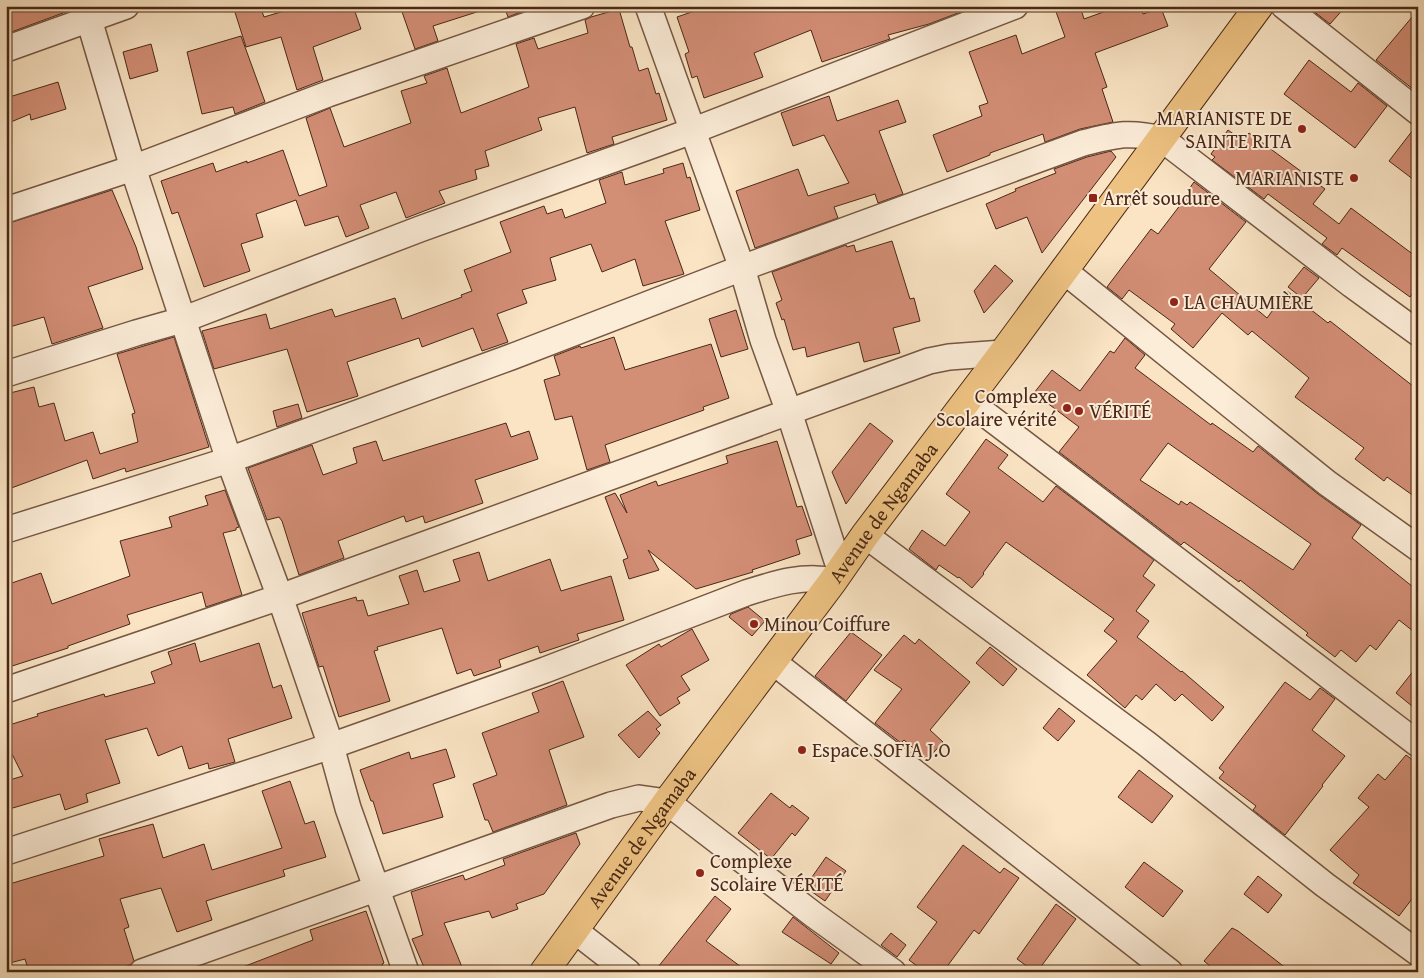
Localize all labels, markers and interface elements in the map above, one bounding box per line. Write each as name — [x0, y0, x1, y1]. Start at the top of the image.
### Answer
place label: MARIANISTE DE SAINTE RITA — [1157, 103, 1292, 155]
marker: MARIANISTE DE SAINTE RITA — [1296, 123, 1308, 135]
place label: MARIANISTE — [1235, 163, 1344, 192]
marker: MARIANISTE — [1348, 172, 1360, 184]
place label: Arrêt soudure — [1103, 183, 1220, 212]
marker: Arrêt soudure — [1087, 192, 1099, 204]
place label: LA CHAUMIÈRE — [1184, 287, 1313, 316]
marker: LA CHAUMIÈRE — [1168, 296, 1180, 308]
place label: Complexe Scolaire vérité — [936, 381, 1057, 433]
place label: VÉRITÉ — [1089, 396, 1151, 425]
marker: Complexe Scolaire vérité — [1061, 402, 1073, 414]
marker: VÉRITÉ — [1073, 405, 1085, 417]
street label: Avenue de Ngamaba — [821, 435, 945, 589]
place label: Minou Coiffure — [764, 609, 890, 638]
marker: Minou Coiffure — [748, 618, 760, 630]
place label: Espace SOFIA J.O — [812, 735, 951, 764]
marker: Espace SOFIA J.O — [796, 744, 808, 756]
street label: Avenue de Ngamaba — [580, 760, 703, 914]
place label: Complexe Scolaire VÉRITÉ — [710, 846, 843, 898]
marker: Complexe Scolaire VÉRITÉ — [694, 867, 706, 879]

